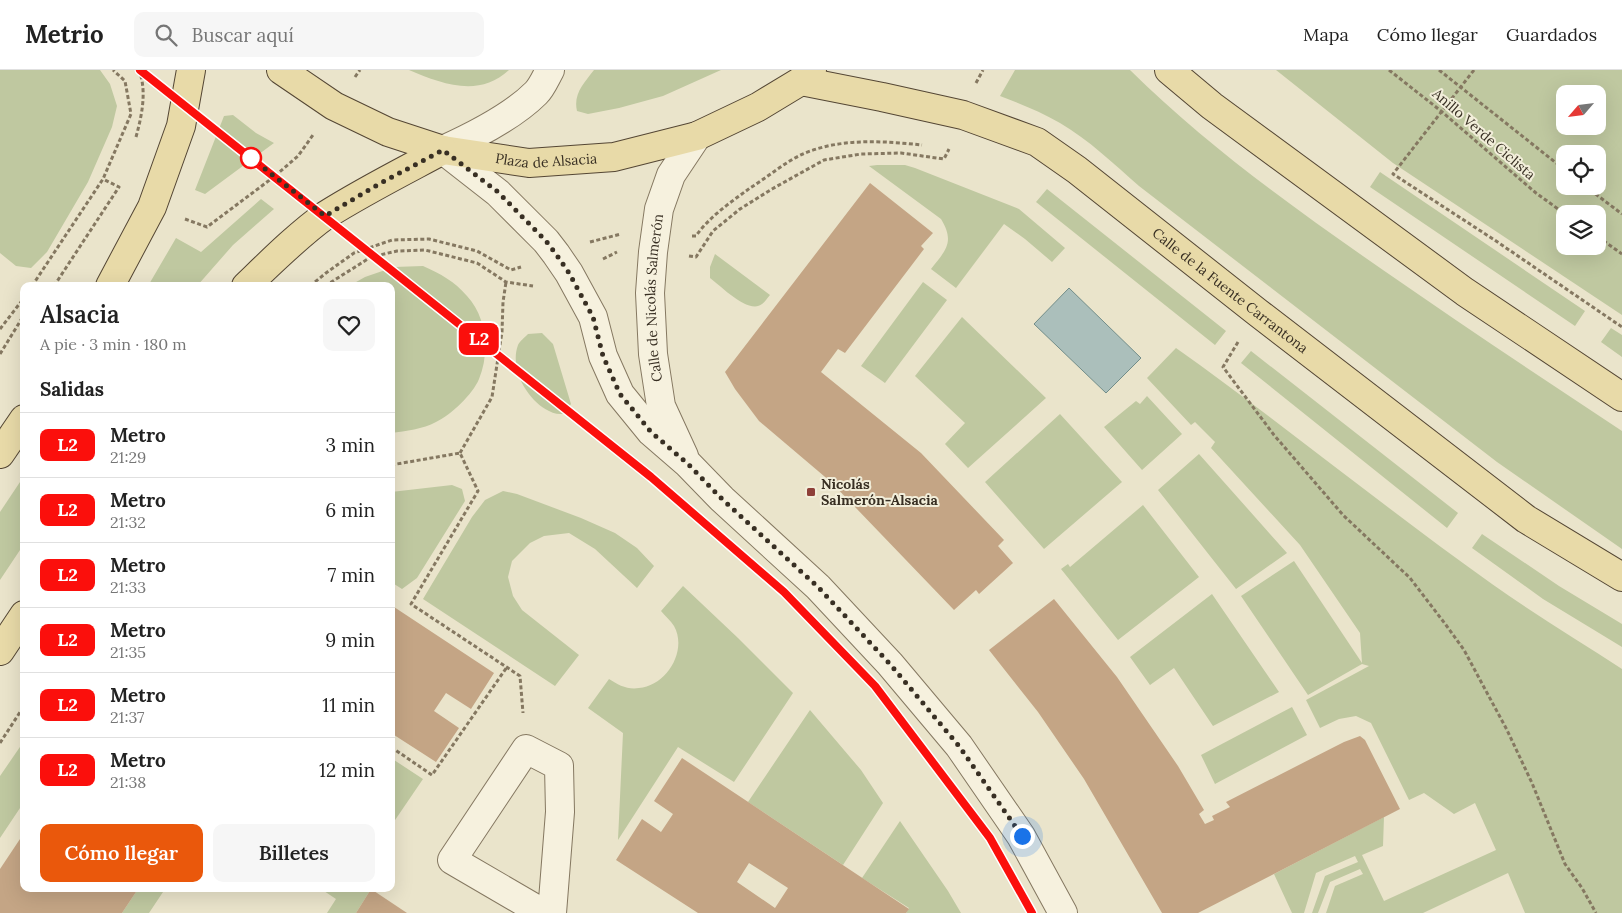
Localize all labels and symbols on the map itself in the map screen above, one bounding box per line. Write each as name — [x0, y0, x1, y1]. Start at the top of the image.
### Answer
street label: Anillo Verde Ciclista — [1428, 84, 1539, 184]
north arrow — [1556, 85, 1606, 135]
unlabelled marker — [240, 147, 262, 169]
street label: Plaza de Alsacia — [494, 149, 598, 172]
street label: Calle de Nicolás Salmerón — [641, 212, 667, 383]
street label: Calle de la Fuente Carrantona — [1149, 224, 1312, 357]
line badge: L2 — [456, 323, 502, 355]
place label: Nicolás Salmerón-Alsacia — [821, 475, 939, 509]
marker: Nicolás Salmerón-Alsacia — [805, 486, 817, 498]
your location — [1010, 824, 1035, 849]

